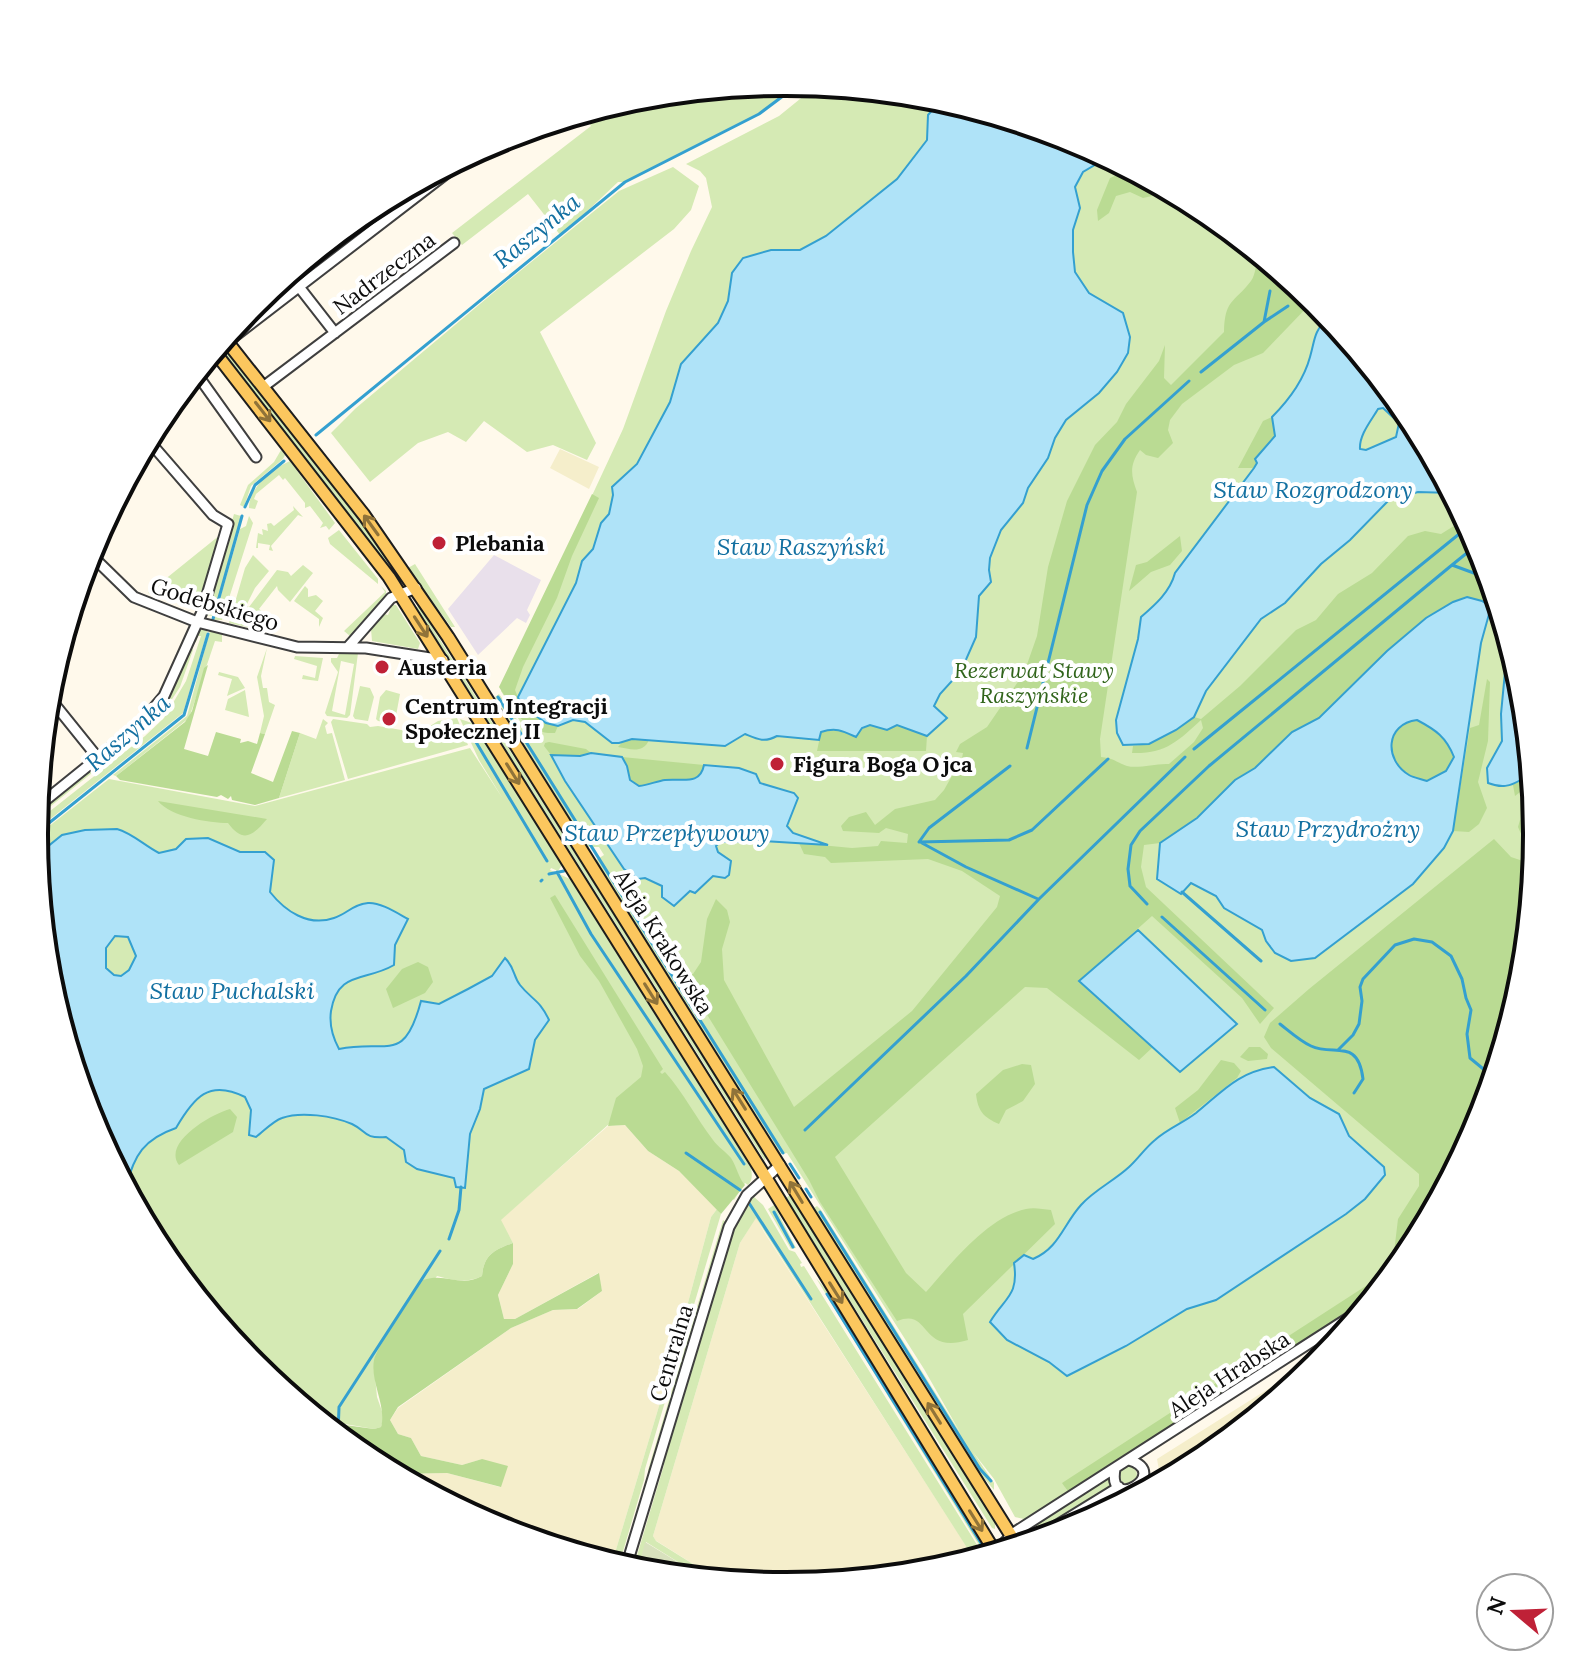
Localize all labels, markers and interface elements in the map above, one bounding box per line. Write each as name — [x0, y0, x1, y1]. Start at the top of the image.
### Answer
water label: Raszynka — [487, 186, 587, 275]
street label: Nadrzeczna — [327, 225, 441, 321]
one-way arrow — [254, 401, 271, 422]
water label: Staw Rozgrodzony — [1213, 474, 1413, 505]
one-way arrow — [363, 514, 379, 536]
place label: Plebania — [455, 529, 545, 557]
water label: Staw Raszyński — [717, 531, 885, 562]
marker: Plebania — [430, 534, 448, 552]
street label: Godebskiego — [148, 571, 282, 637]
one-way arrow — [414, 615, 430, 638]
place label: Austeria — [398, 653, 487, 681]
park label: Rezerwat Stawy Raszyńskie — [954, 656, 1114, 709]
marker: Austeria — [373, 658, 391, 676]
water label: Raszynka — [79, 687, 177, 778]
place label: Centrum Integracji Społecznej II — [405, 692, 608, 745]
marker: Centrum Integracji Społecznej II — [380, 710, 398, 728]
place label: Figura Boga Ojca — [793, 750, 973, 778]
marker: Figura Boga Ojca — [768, 755, 786, 773]
one-way arrow — [506, 762, 522, 785]
water label: Staw Przydrożny — [1236, 813, 1420, 844]
water label: Staw Przepływowy — [564, 817, 770, 848]
street label: Aleja Krakowska — [608, 864, 720, 1020]
water label: Staw Puchalski — [149, 975, 315, 1006]
one-way arrow — [643, 983, 659, 1005]
one-way arrow — [730, 1088, 746, 1111]
one-way arrow — [788, 1181, 804, 1204]
one-way arrow — [828, 1281, 844, 1304]
street label: Centralna — [643, 1301, 699, 1405]
street label: Aleja Hrabska — [1162, 1325, 1295, 1424]
one-way arrow — [925, 1402, 941, 1425]
one-way arrow — [968, 1509, 984, 1532]
north arrow — [1475, 1572, 1555, 1652]
text: N — [1480, 1593, 1512, 1618]

